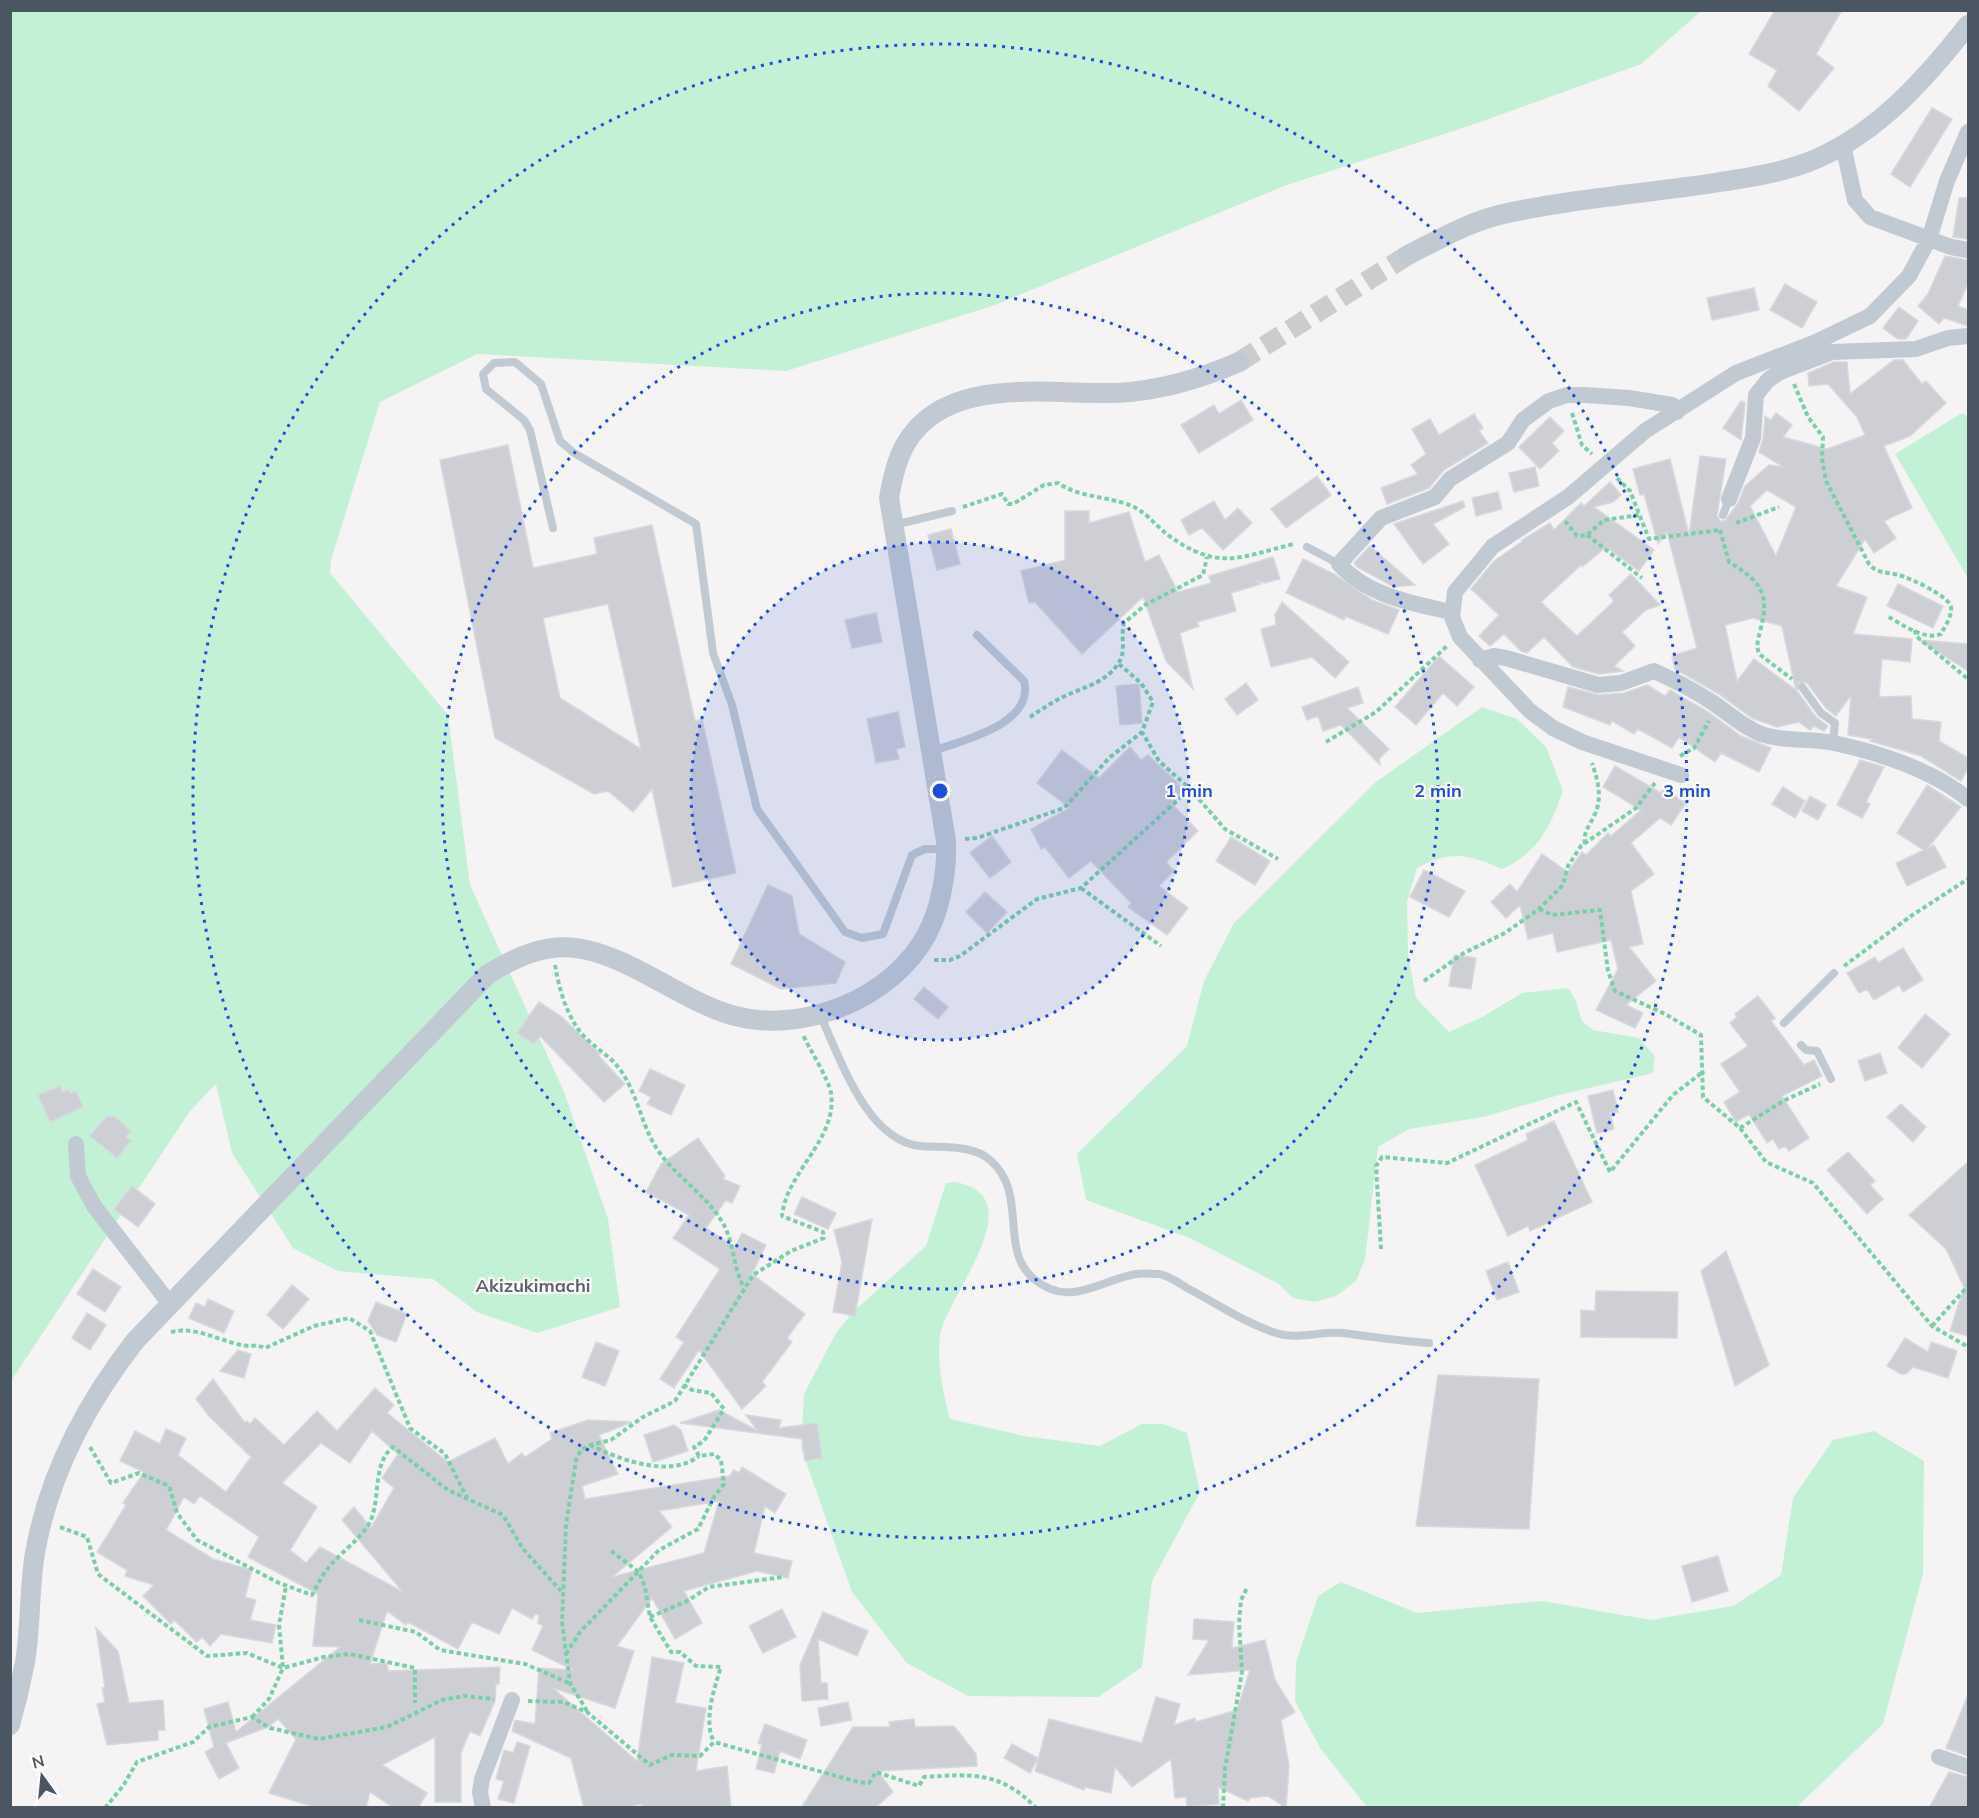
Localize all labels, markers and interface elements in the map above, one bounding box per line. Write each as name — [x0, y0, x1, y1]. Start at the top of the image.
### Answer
text: 1 min — [1165, 779, 1213, 802]
text: 2 min — [1414, 779, 1462, 802]
text: 3 min — [1663, 779, 1711, 802]
centre of rings — [930, 781, 950, 801]
district label: Akizukimachi — [476, 1274, 590, 1297]
north arrow — [12, 1746, 72, 1806]
text: N — [30, 1750, 47, 1773]

